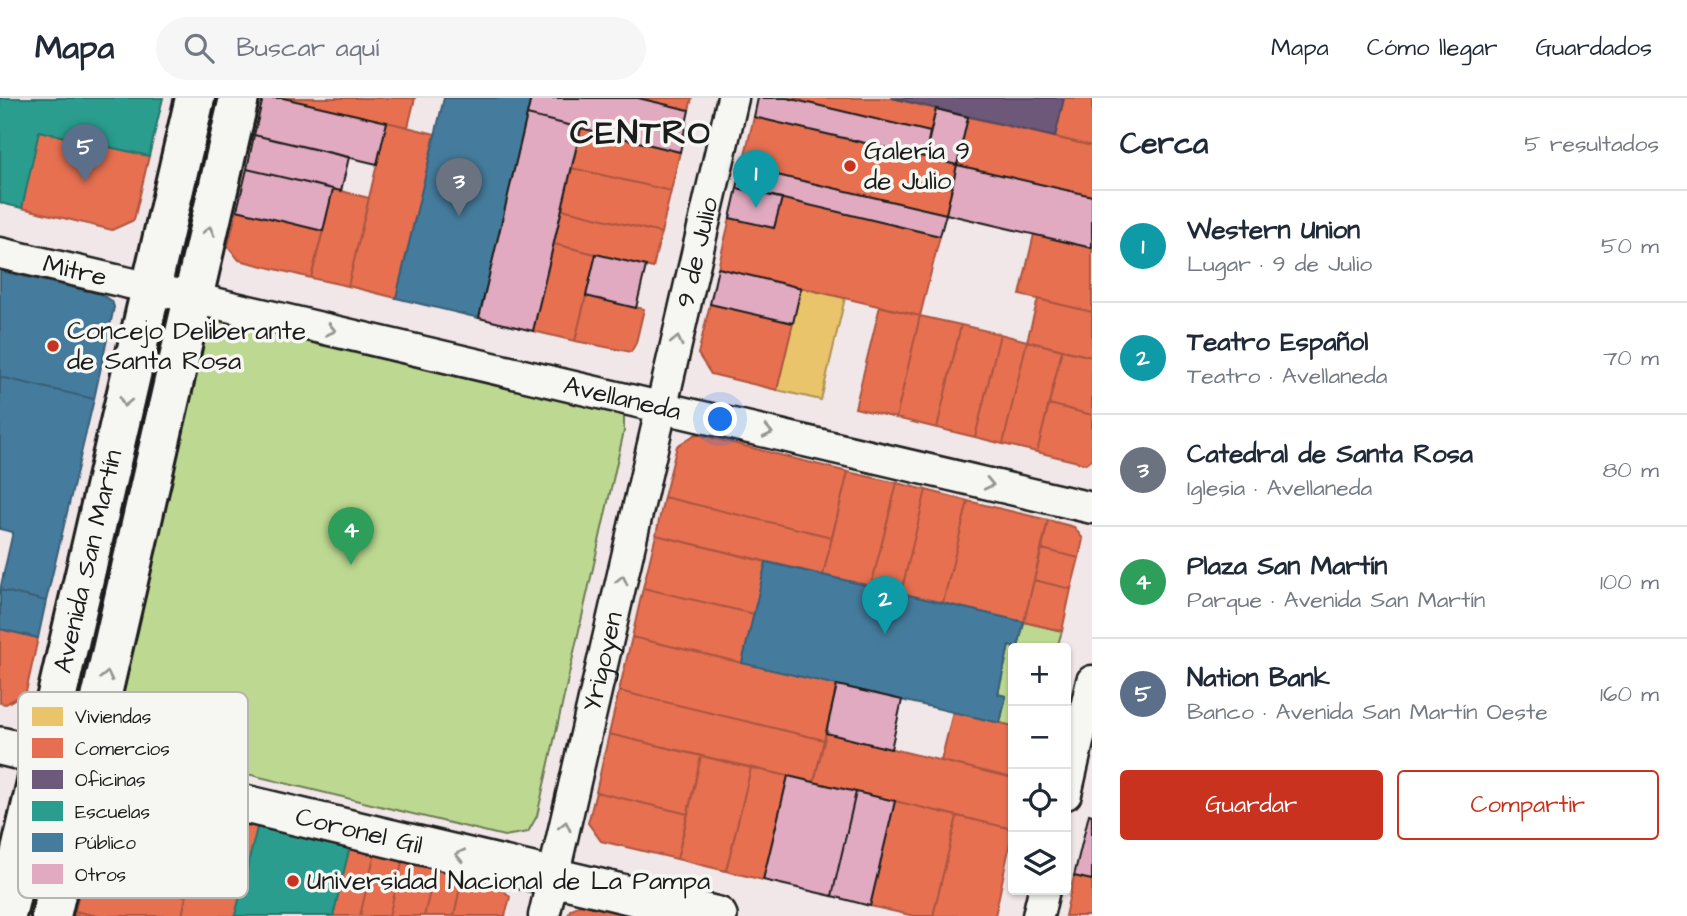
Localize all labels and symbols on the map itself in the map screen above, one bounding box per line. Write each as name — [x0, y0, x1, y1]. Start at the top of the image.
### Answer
district label: CENTRO — [570, 110, 712, 156]
pin: 5 — [62, 124, 108, 182]
place label: Galería 9 de Julio — [864, 133, 970, 199]
pin: 1 — [733, 150, 779, 208]
pin: 3 — [436, 158, 482, 216]
marker: Galería 9 de Julio — [842, 158, 858, 174]
street label: 9 de Julio — [667, 193, 728, 311]
one-way arrow — [200, 225, 215, 237]
street label: Mitre — [40, 246, 110, 295]
place label: Concejo Deliberante de Santa Rosa — [67, 313, 306, 379]
one-way arrow — [325, 322, 337, 336]
one-way arrow — [669, 335, 683, 347]
marker: Concejo Deliberante de Santa Rosa — [45, 338, 61, 354]
street label: Avellaneda — [560, 367, 684, 429]
one-way arrow — [118, 396, 133, 408]
your location — [703, 402, 737, 436]
one-way arrow — [761, 424, 773, 439]
street label: Avenida San Martín — [45, 446, 131, 677]
one-way arrow — [983, 476, 995, 490]
pin: 4 — [328, 507, 374, 565]
one-way arrow — [613, 574, 628, 586]
pin: 2 — [862, 576, 908, 634]
street label: Yrigoyen — [574, 608, 632, 715]
one-way arrow — [98, 670, 113, 682]
legend — [18, 692, 248, 898]
text: Viviendas — [75, 704, 151, 731]
text: Comercios — [75, 736, 170, 763]
text: Oficinas — [75, 767, 146, 794]
text: Escuelas — [75, 799, 150, 826]
street label: Coronel Gil — [292, 799, 426, 863]
one-way arrow — [557, 820, 571, 832]
text: Público — [75, 830, 136, 857]
one-way arrow — [455, 849, 467, 863]
text: Otros — [75, 862, 126, 889]
place label: Universidad Nacional de La Pampa — [307, 863, 710, 899]
marker: Universidad Nacional de La Pampa — [285, 873, 301, 889]

